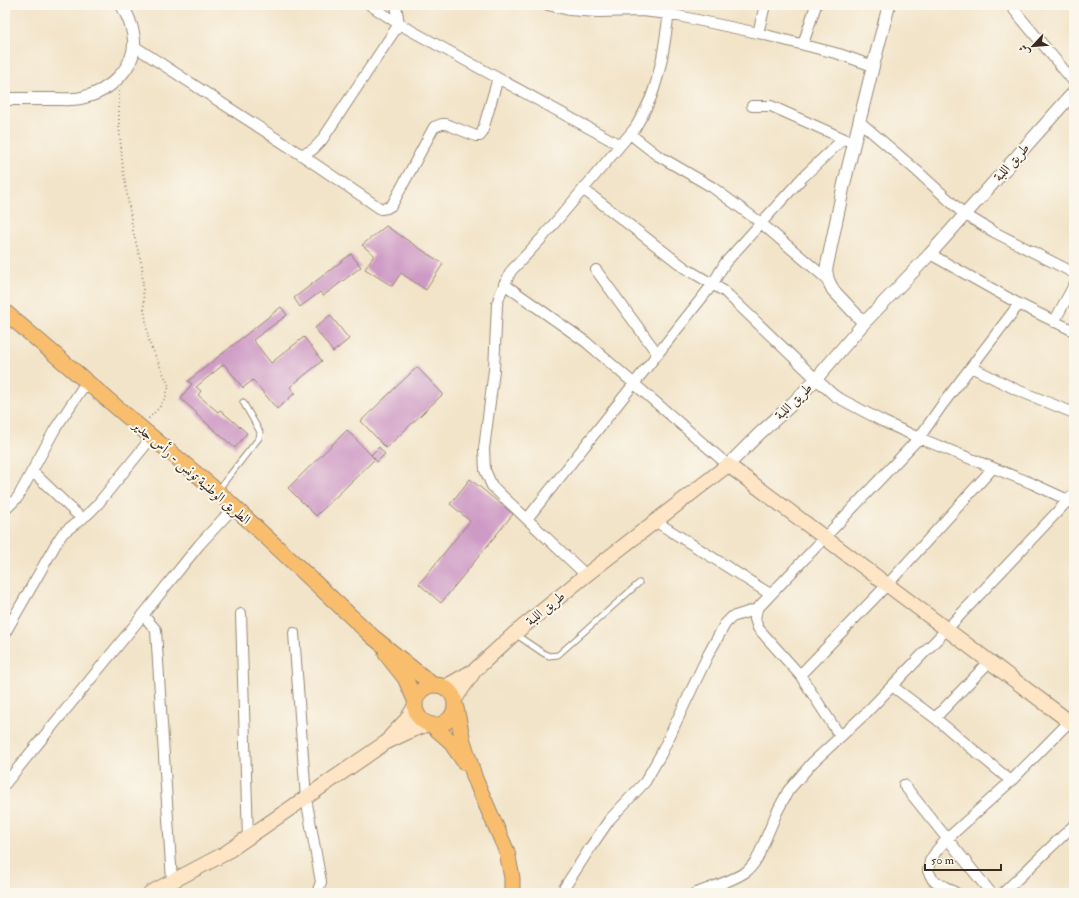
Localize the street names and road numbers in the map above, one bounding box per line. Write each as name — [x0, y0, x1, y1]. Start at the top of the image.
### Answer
street label: طريق اللبة — [990, 140, 1033, 185]
street label: طريق اللبة — [771, 379, 816, 423]
street label: الطريق الوطنية تونس - رأس جدير — [127, 414, 255, 529]
street label: طريق اللبة — [522, 587, 568, 629]

